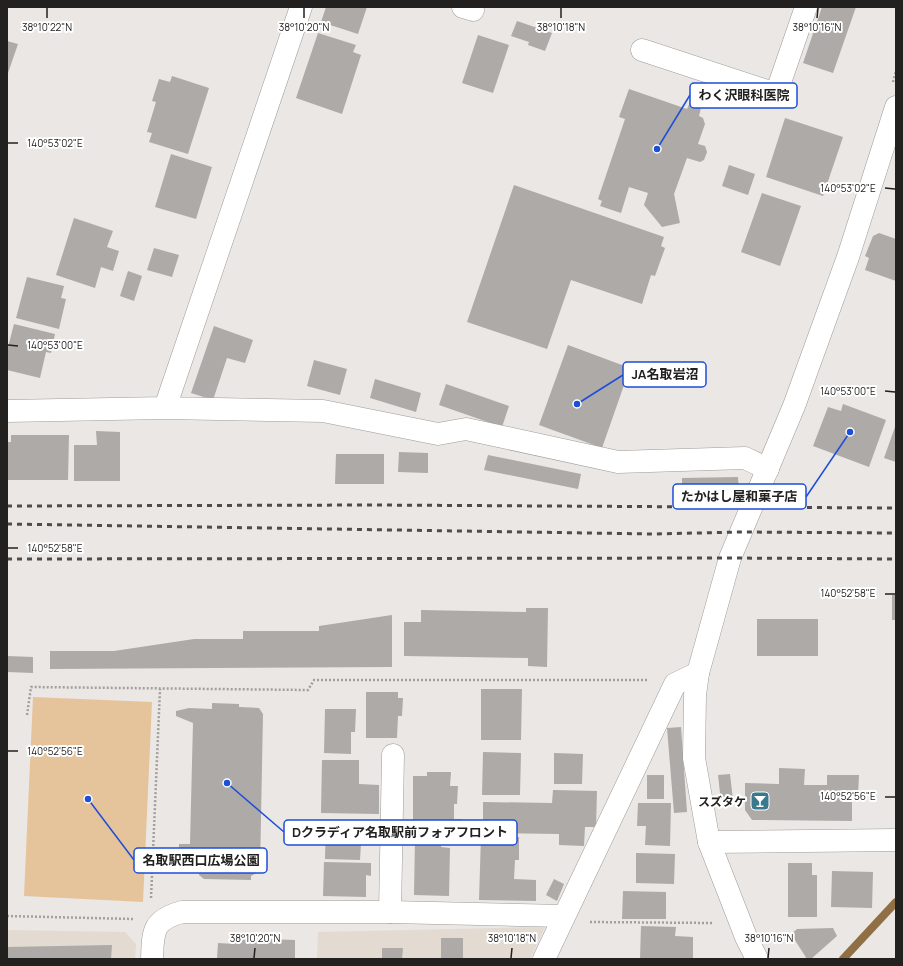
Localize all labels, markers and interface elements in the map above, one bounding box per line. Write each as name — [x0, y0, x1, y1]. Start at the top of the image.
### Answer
text: 38°10'22"N — [22, 20, 72, 34]
text: 38°10'20"N — [279, 20, 329, 34]
text: 38°10'18"N — [537, 20, 585, 34]
text: 38°10'16"N — [793, 20, 842, 34]
callout: わく沢眼科医院 — [690, 83, 797, 108]
text: わく沢眼科医院 — [698, 86, 790, 104]
text: 140°53'02"E — [27, 136, 83, 150]
text: 140°53'02"E — [820, 181, 876, 195]
text: 140°53'00"E — [27, 338, 83, 352]
callout: JA名取岩沼 — [623, 362, 706, 387]
text: JA名取岩沼 — [632, 365, 698, 383]
text: 140°53'00"E — [820, 384, 876, 398]
callout: たかはし屋和菓子店 — [673, 484, 806, 509]
text: たかはし屋和菓子店 — [681, 487, 797, 505]
text: 140°52'58"E — [28, 541, 83, 555]
text: 140°52'58"E — [821, 586, 876, 600]
text: 140°52'56"E — [27, 744, 83, 758]
text: 140°52'56"E — [820, 789, 876, 803]
bar icon: スズタケ — [749, 790, 771, 812]
place label: スズタケ — [698, 793, 746, 810]
callout: Dクラディア名取駅前フォアフロント — [284, 820, 517, 845]
text: Dクラディア名取駅前フォアフロント — [292, 823, 508, 841]
callout: 名取駅西口広場公園 — [134, 848, 267, 873]
text: 名取駅西口広場公園 — [142, 851, 260, 869]
text: 38°10'20"N — [230, 931, 280, 945]
text: 38°10'18"N — [488, 931, 536, 945]
text: 38°10'16"N — [745, 931, 794, 945]

